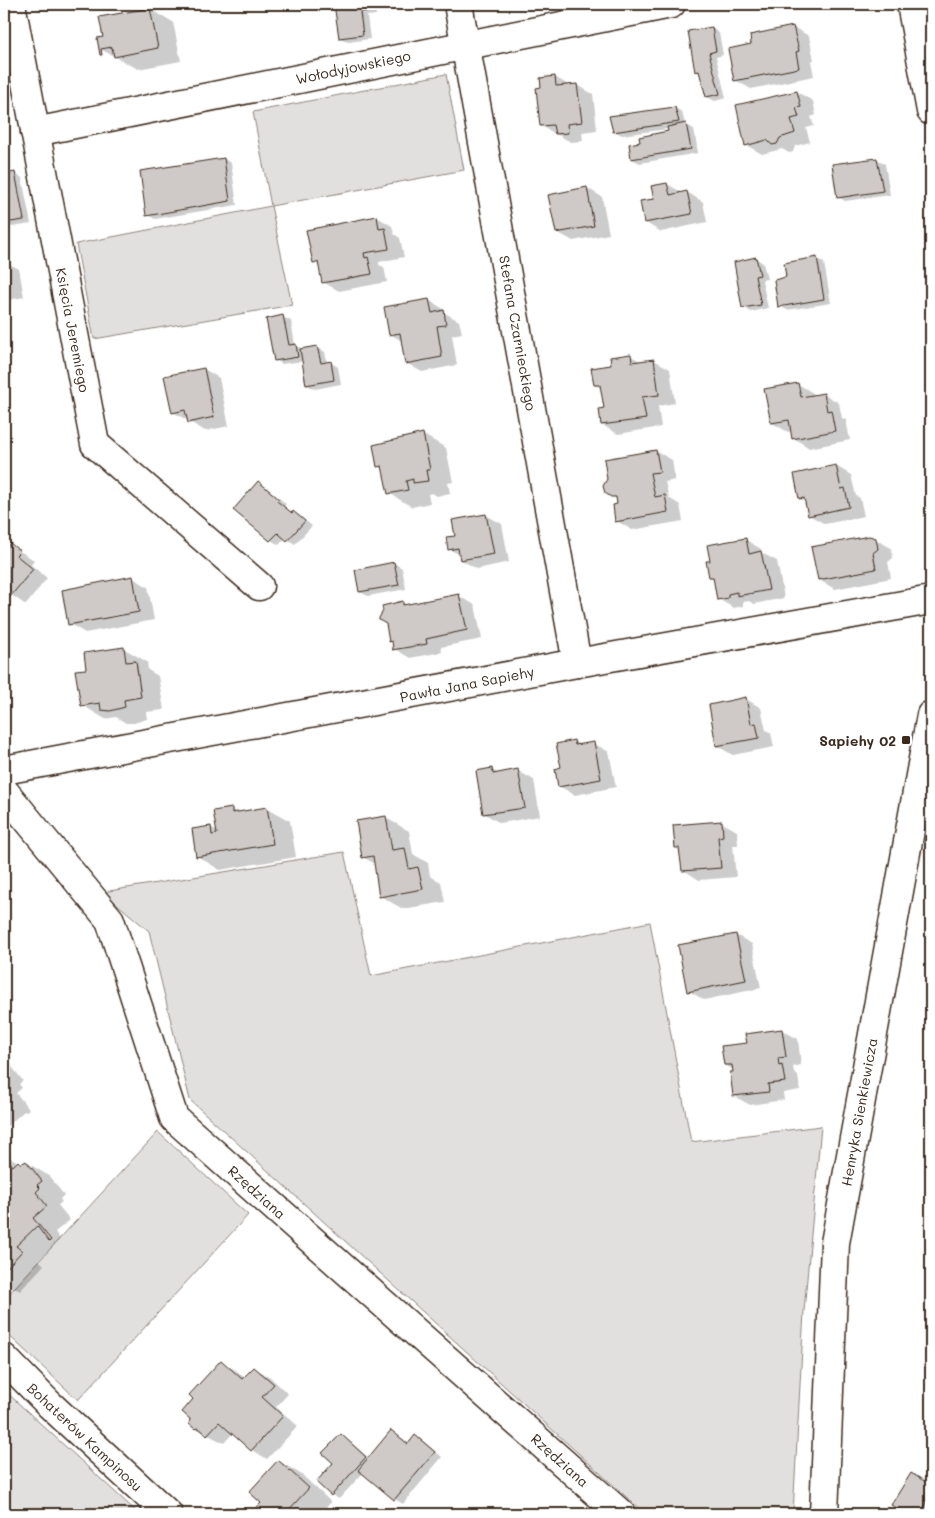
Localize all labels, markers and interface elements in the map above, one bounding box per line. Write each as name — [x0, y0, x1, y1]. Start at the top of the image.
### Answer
street label: Wołodyjowskiego — [294, 46, 412, 88]
street label: Stefana Czarnieckiego — [495, 254, 541, 412]
street label: Księcia Jeremiego — [52, 266, 94, 394]
street label: Pawła Jana Sapiehy — [398, 662, 536, 706]
place label: Sapiehy 02 — [819, 731, 896, 750]
marker: Sapiehy 02 — [900, 734, 912, 746]
street label: Henryka Sienkiewicza — [837, 1036, 881, 1188]
street label: Rzędziana — [224, 1161, 290, 1223]
street label: Bohaterów Kampinosu — [23, 1379, 147, 1495]
street label: Rzędziana — [527, 1429, 593, 1491]

